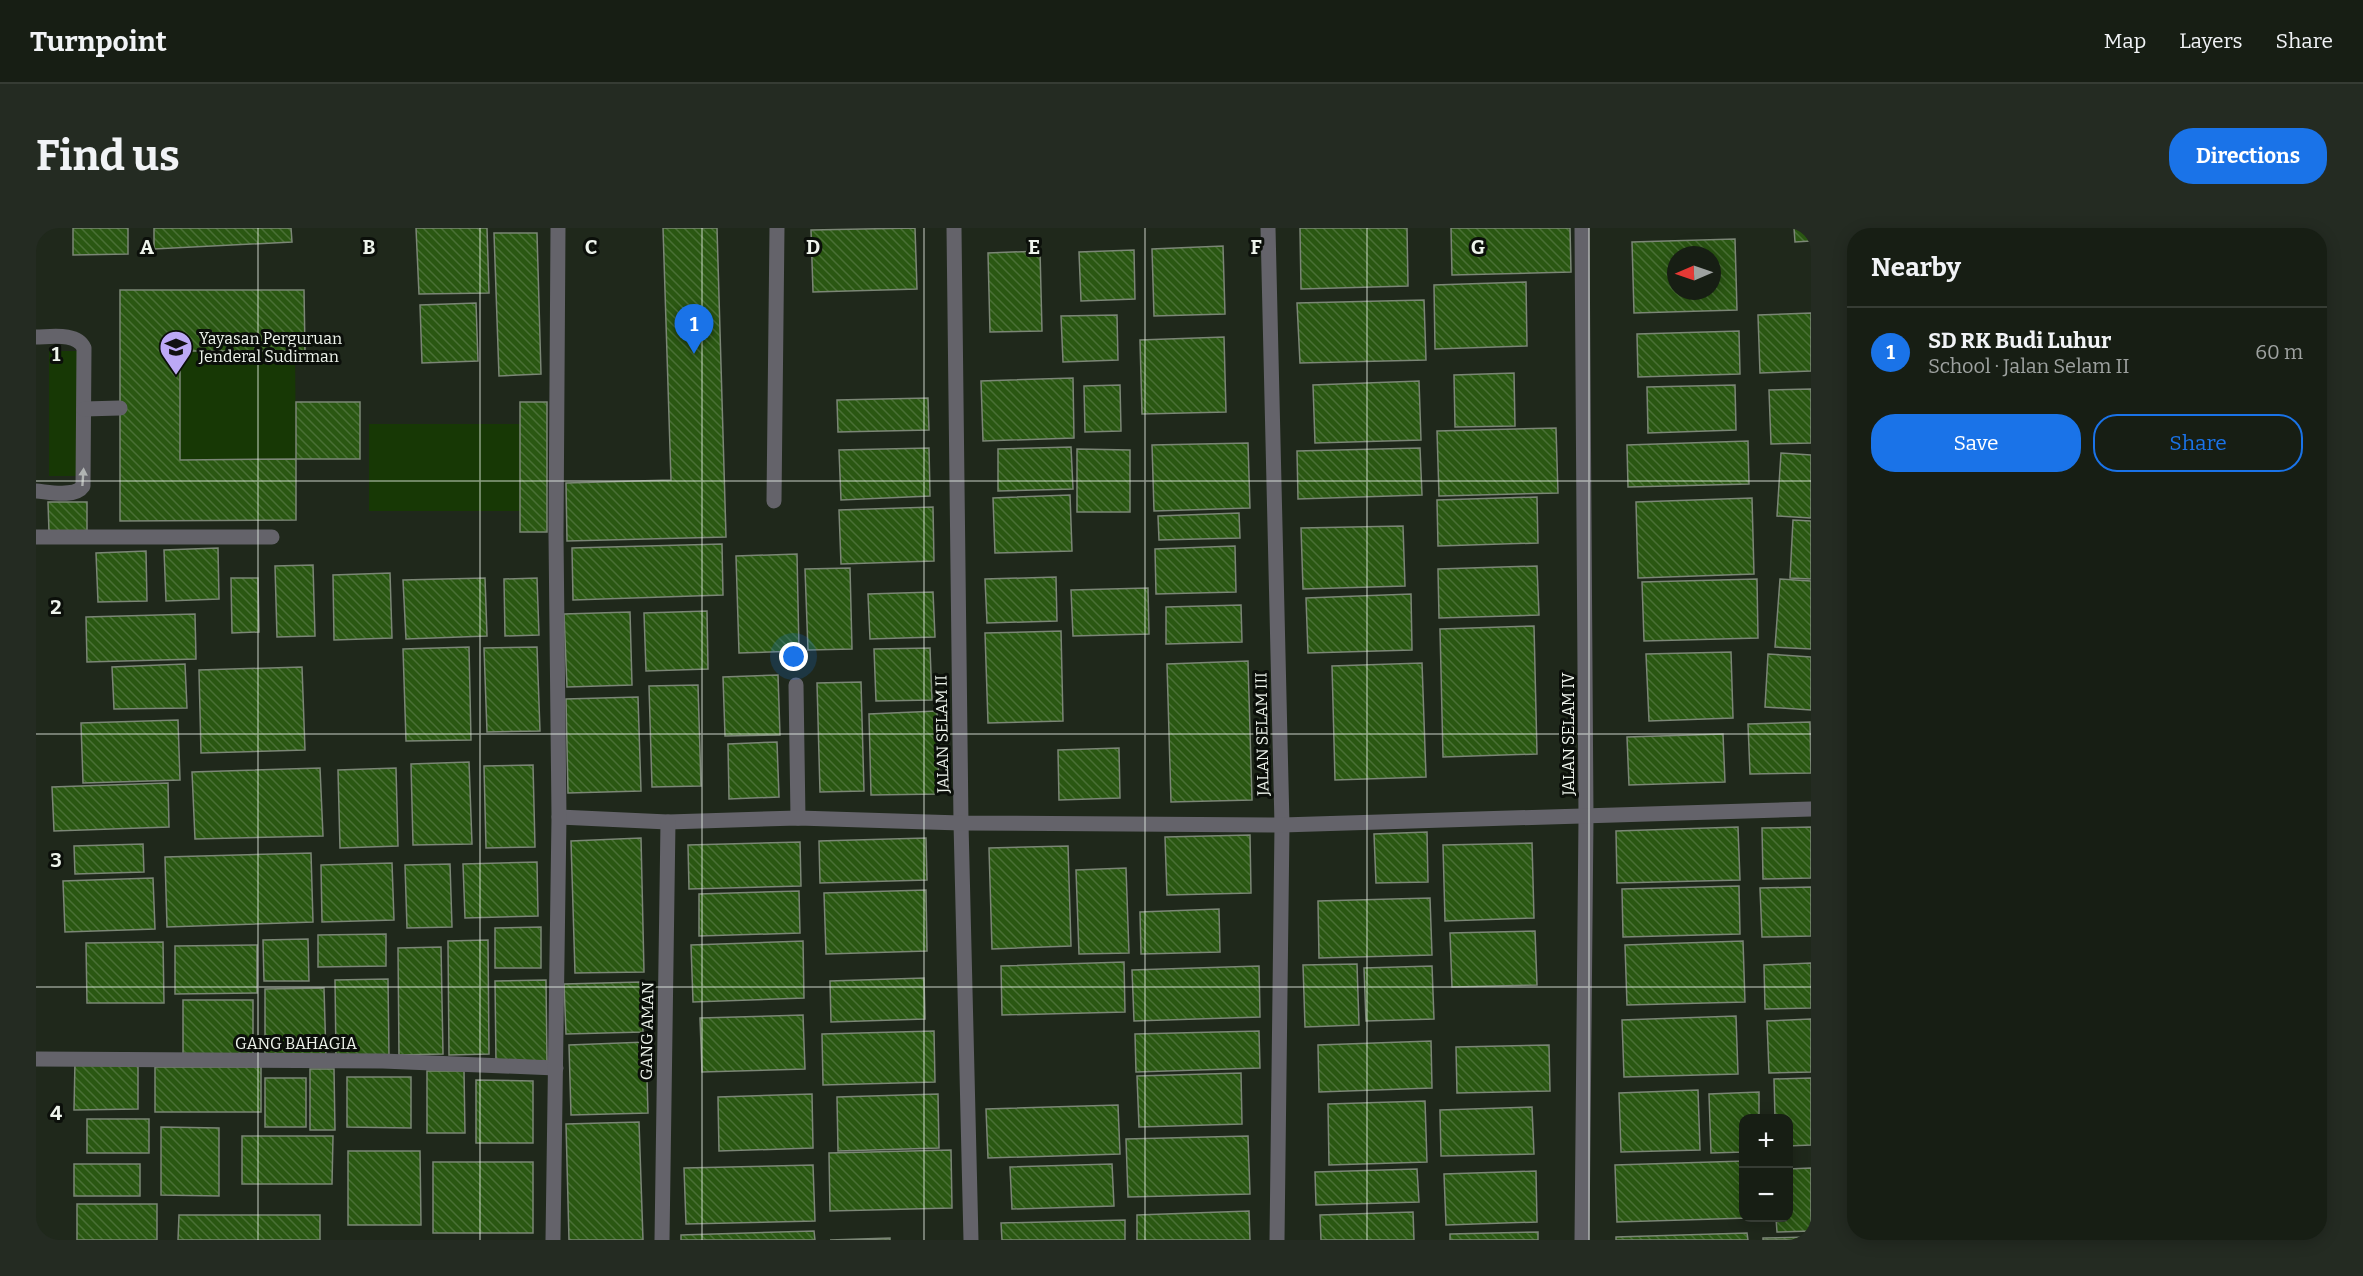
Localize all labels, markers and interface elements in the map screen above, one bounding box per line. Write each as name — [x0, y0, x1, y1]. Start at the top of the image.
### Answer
text: Turnpoint — [30, 25, 167, 58]
text: Map — [2104, 28, 2146, 54]
text: Layers — [2179, 28, 2243, 54]
text: Share — [2276, 28, 2333, 54]
button: Directions — [2169, 128, 2327, 184]
text: Find us — [36, 131, 180, 181]
text: A — [140, 235, 155, 259]
text: B — [363, 235, 376, 259]
text: C — [585, 235, 597, 259]
text: D — [806, 235, 820, 259]
text: E — [1028, 235, 1040, 259]
text: F — [1250, 235, 1262, 259]
text: G — [1471, 235, 1485, 259]
north arrow — [1667, 246, 1721, 300]
text: Nearby — [1871, 252, 1961, 283]
pin: 1 — [674, 304, 714, 354]
text: SD RK Budi Luhur — [1928, 327, 2111, 354]
school or university icon: Yayasan Perguruan Jenderal Sudirman — [158, 329, 194, 376]
place label: Yayasan Perguruan Jenderal Sudirman — [198, 329, 342, 366]
text: 1 — [1886, 340, 1895, 364]
text: 60 m — [2255, 340, 2303, 364]
text: 1 — [52, 342, 61, 366]
text: School · Jalan Selam II — [1928, 354, 2130, 378]
button: Save — [1871, 414, 2081, 472]
button: Share — [2093, 414, 2303, 472]
one-way arrow — [78, 468, 87, 487]
text: 2 — [50, 595, 62, 619]
your location — [779, 642, 808, 671]
street label: JALAN SELAM III — [1251, 672, 1273, 797]
street label: JALAN SELAM IV — [1559, 672, 1578, 797]
street label: JALAN SELAM II — [931, 675, 953, 794]
text: 3 — [50, 848, 62, 872]
street label: GANG AMAN — [637, 981, 657, 1080]
street label: GANG BAHAGIA — [235, 1034, 358, 1053]
text: 4 — [50, 1101, 62, 1125]
map controls — [1739, 1114, 1793, 1222]
button: + — [1739, 1114, 1793, 1168]
button: − — [1739, 1168, 1793, 1222]

